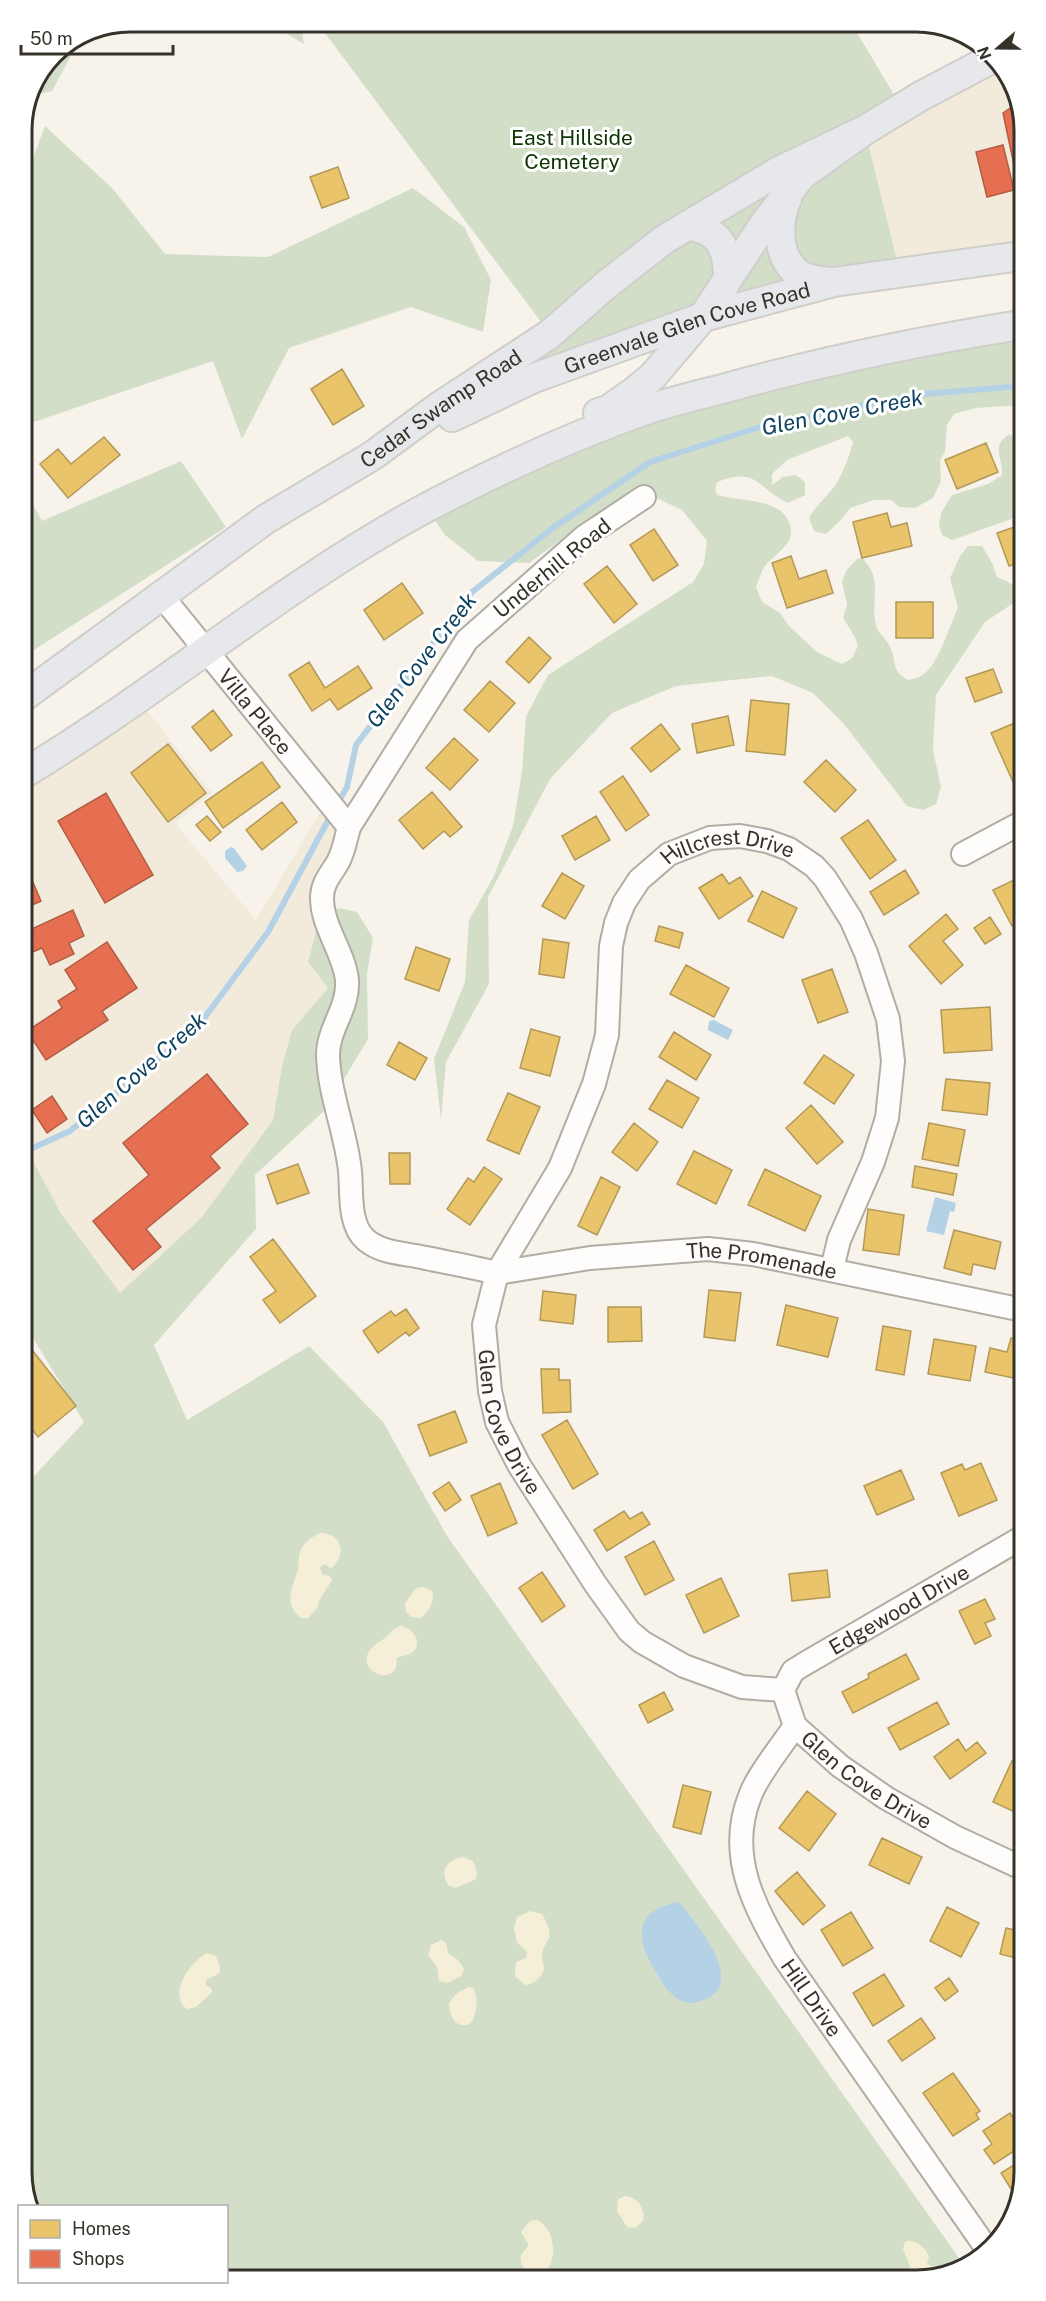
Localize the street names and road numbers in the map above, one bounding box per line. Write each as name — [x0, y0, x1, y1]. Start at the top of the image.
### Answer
street label: Greenvale Glen Cove Road — [560, 276, 813, 379]
street label: Cedar Swamp Road — [355, 344, 526, 473]
street label: Underhill Road — [488, 513, 616, 623]
street label: Villa Place — [213, 664, 298, 759]
street label: Hillcrest Drive — [655, 823, 798, 869]
street label: The Promenade — [685, 1236, 839, 1284]
street label: Glen Cove Drive — [474, 1348, 547, 1499]
street label: Edgewood Drive — [824, 1559, 973, 1660]
street label: Glen Cove Drive — [796, 1725, 936, 1834]
street label: Hill Drive — [776, 1954, 848, 2041]

